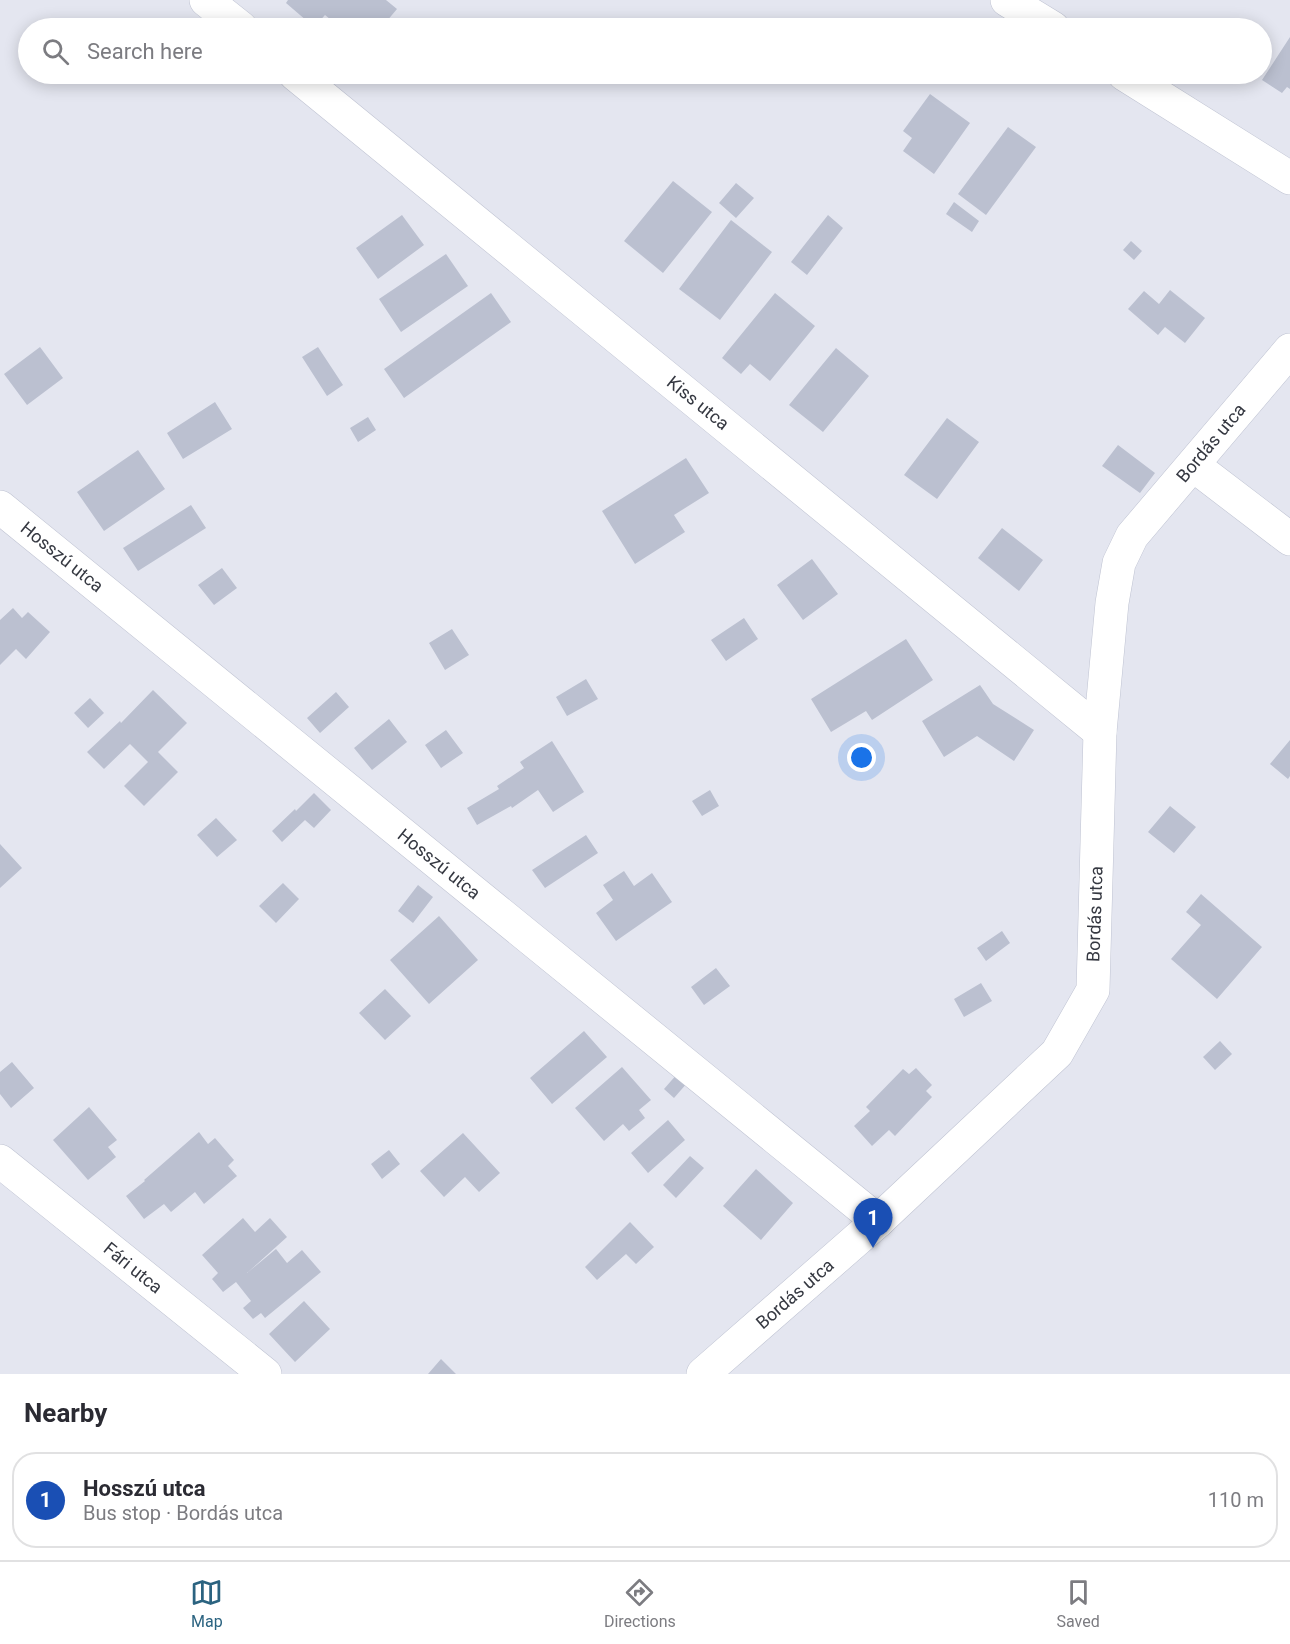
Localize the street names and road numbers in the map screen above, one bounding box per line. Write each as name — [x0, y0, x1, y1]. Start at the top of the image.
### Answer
street label: Kiss utca — [663, 371, 734, 434]
street label: Bordás utca — [1172, 399, 1250, 486]
street label: Hosszú utca — [17, 517, 108, 596]
street label: Hosszú utca — [394, 824, 485, 903]
street label: Bordás utca — [1082, 866, 1107, 962]
street label: Fári utca — [100, 1238, 167, 1298]
street label: Bordás utca — [752, 1254, 838, 1333]

